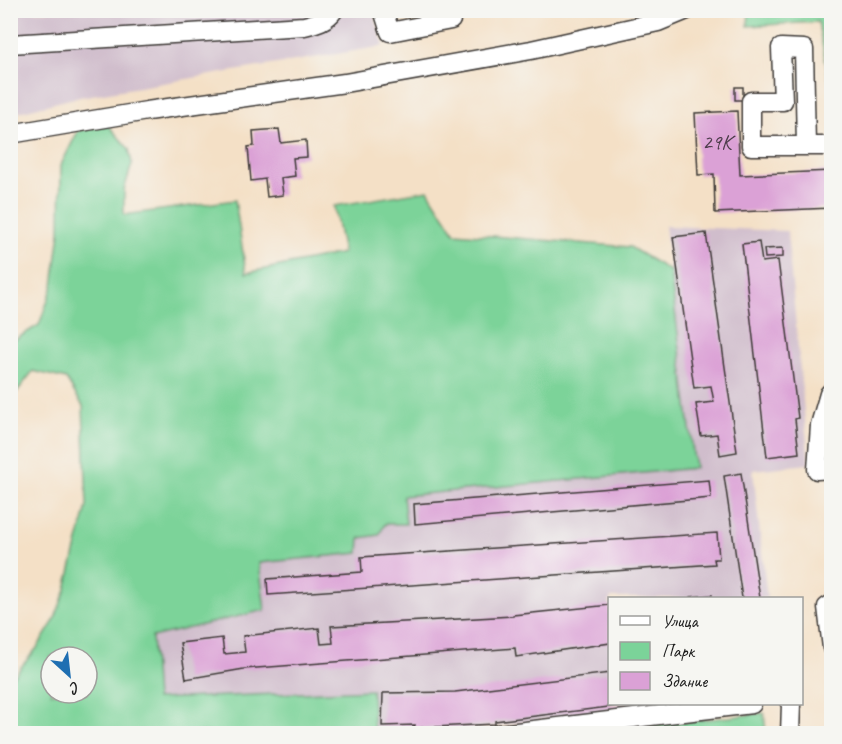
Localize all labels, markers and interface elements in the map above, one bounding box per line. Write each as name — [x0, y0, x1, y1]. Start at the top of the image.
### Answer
house number: 29К — [702, 129, 736, 155]
legend — [608, 597, 803, 705]
text: Улица — [662, 610, 699, 632]
text: Парк — [662, 640, 696, 662]
north arrow — [39, 645, 99, 705]
text: Здание — [662, 670, 708, 692]
text: С — [65, 677, 83, 699]

